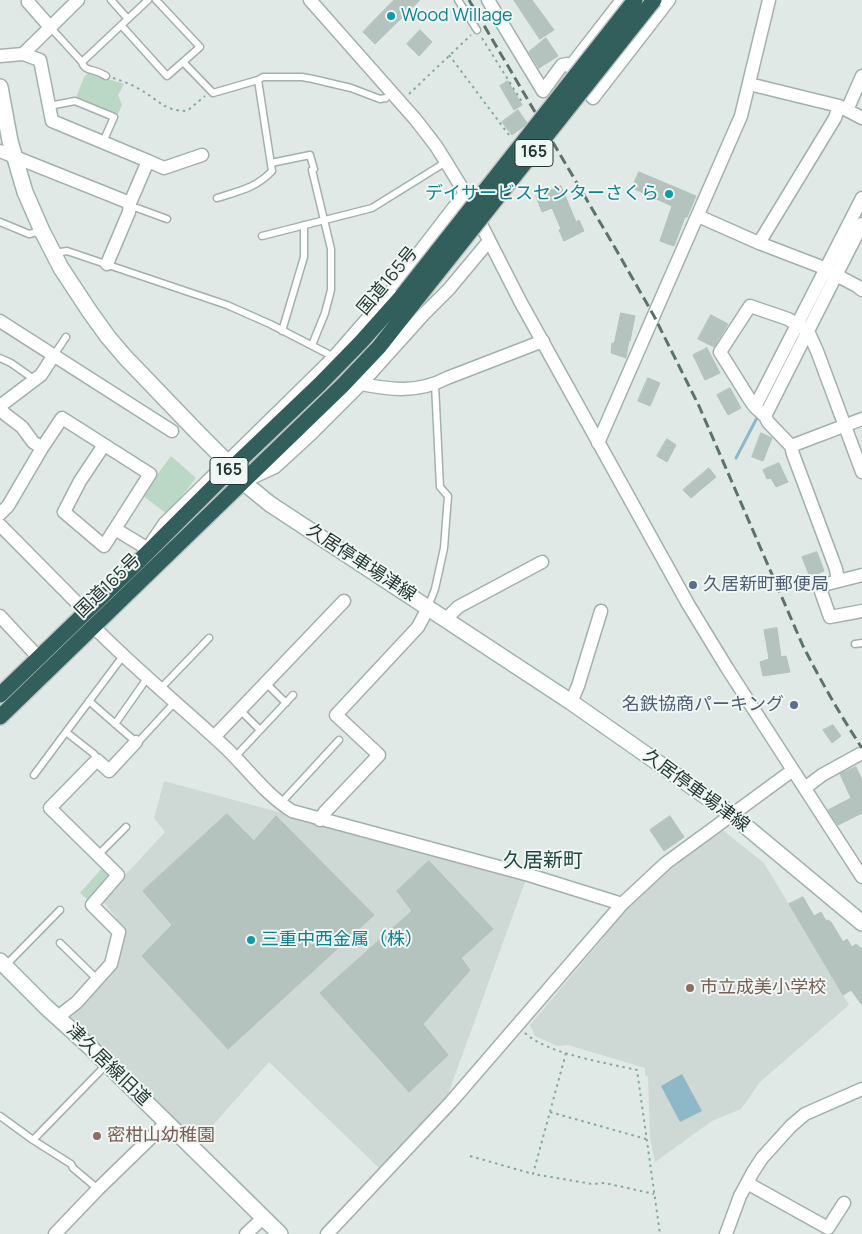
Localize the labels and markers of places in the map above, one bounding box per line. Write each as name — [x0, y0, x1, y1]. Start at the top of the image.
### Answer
place label: Wood Willage — [401, 5, 513, 27]
marker: Wood Willage — [385, 10, 397, 22]
place label: デイサービスセンターさくら — [425, 183, 659, 205]
marker: デイサービスセンターさくら — [663, 188, 675, 200]
place label: 久居新町郵便局 — [703, 574, 829, 596]
marker: 久居新町郵便局 — [687, 579, 699, 591]
place label: 名鉄協商パーキング — [622, 694, 784, 716]
marker: 名鉄協商パーキング — [788, 699, 800, 711]
place label: 三重中西金属（株） — [261, 929, 423, 951]
marker: 三重中西金属（株） — [245, 934, 257, 946]
place label: 市立成美小学校 — [700, 977, 826, 999]
marker: 市立成美小学校 — [684, 982, 696, 994]
place label: 密柑山幼稚園 — [107, 1125, 215, 1147]
marker: 密柑山幼稚園 — [91, 1130, 103, 1142]

